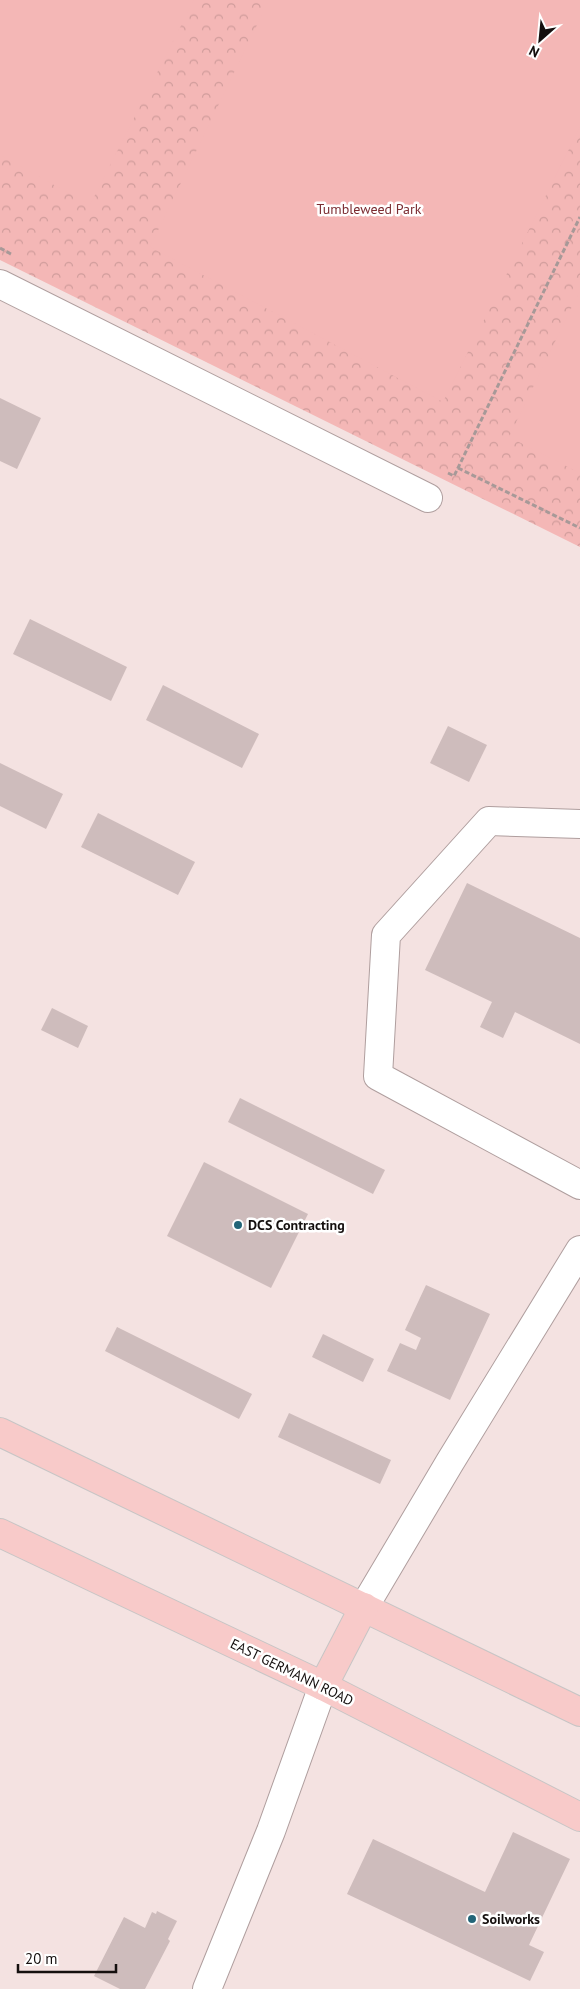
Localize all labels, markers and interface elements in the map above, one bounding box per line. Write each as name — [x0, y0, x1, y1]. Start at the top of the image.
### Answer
north arrow — [515, 15, 565, 65]
text: N — [526, 41, 542, 62]
park label: Tumbleweed Park — [316, 200, 422, 218]
place label: DCS Contracting — [248, 1216, 345, 1234]
marker: DCS Contracting — [232, 1219, 244, 1231]
street label: EAST GERMANN ROAD — [228, 1634, 356, 1710]
place label: Soilworks — [482, 1910, 540, 1928]
marker: Soilworks — [466, 1913, 478, 1925]
scale bar — [18, 1942, 115, 1974]
text: 20 m — [25, 1949, 58, 1968]

